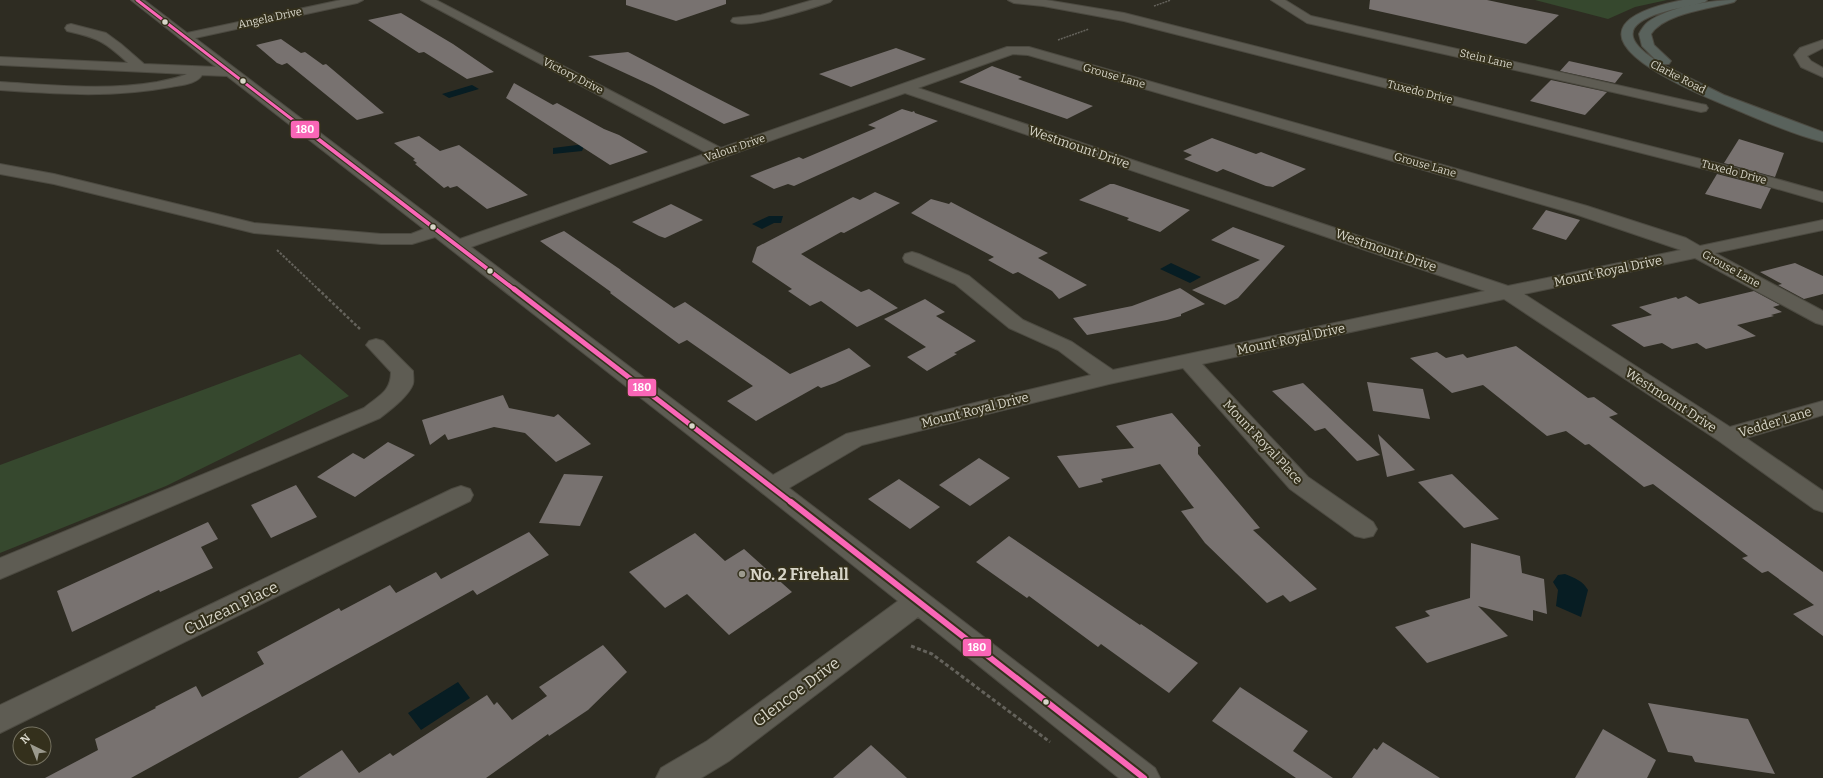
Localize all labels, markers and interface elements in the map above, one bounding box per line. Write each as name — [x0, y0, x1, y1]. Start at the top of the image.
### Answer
street label: Angela Drive — [237, 5, 303, 31]
unlabelled marker — [160, 17, 170, 27]
street label: Stein Lane — [1458, 47, 1514, 71]
street label: Victory Drive — [541, 55, 605, 97]
street label: Clarke Road — [1648, 57, 1708, 97]
street label: Grouse Lane — [1081, 61, 1147, 91]
unlabelled marker — [238, 76, 248, 86]
street label: Tuxedo Drive — [1386, 78, 1454, 106]
line badge: 180 — [290, 120, 320, 139]
text: 180 — [296, 123, 314, 136]
street label: Westmount Drive — [1026, 123, 1132, 171]
street label: Valour Drive — [703, 132, 767, 164]
street label: Grouse Lane — [1392, 150, 1458, 180]
street label: Tuxedo Drive — [1700, 157, 1768, 187]
unlabelled marker — [428, 222, 438, 232]
street label: Westmount Drive — [1333, 226, 1439, 274]
street label: Grouse Lane — [1700, 248, 1762, 290]
street label: Mount Royal Drive — [1553, 252, 1663, 290]
unlabelled marker — [485, 266, 495, 276]
street label: Mount Royal Drive — [1236, 320, 1346, 358]
street label: Westmount Drive — [1623, 365, 1719, 435]
line badge: 180 — [627, 378, 657, 397]
text: 180 — [633, 381, 651, 394]
street label: Mount Royal Drive — [920, 389, 1030, 431]
street label: Mount Royal Place — [1220, 397, 1306, 487]
street label: Vedder Lane — [1737, 404, 1813, 440]
unlabelled marker — [687, 421, 697, 431]
place label: No. 2 Firehall — [750, 565, 849, 584]
marker: No. 2 Firehall — [737, 569, 747, 579]
street label: Culzean Place — [181, 577, 281, 639]
line badge: 180 — [962, 638, 992, 657]
text: 180 — [968, 641, 986, 654]
street label: Glencoe Drive — [749, 653, 843, 731]
unlabelled marker — [1041, 697, 1051, 707]
north arrow — [12, 726, 52, 766]
text: N — [18, 731, 33, 747]

